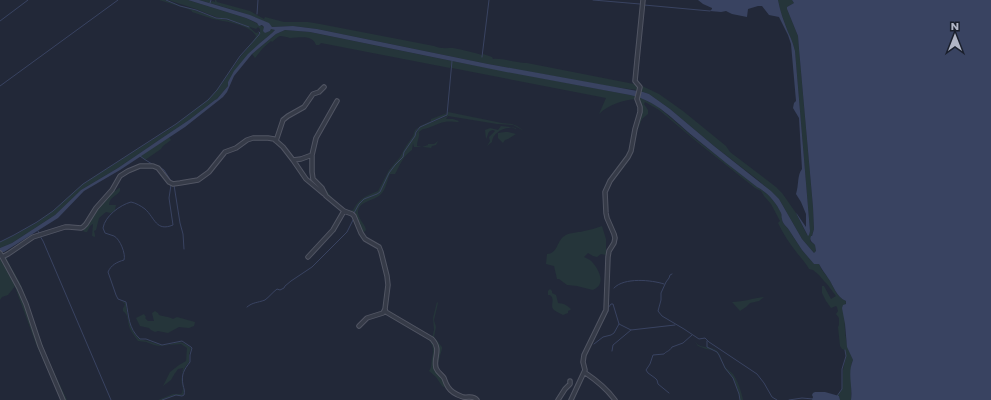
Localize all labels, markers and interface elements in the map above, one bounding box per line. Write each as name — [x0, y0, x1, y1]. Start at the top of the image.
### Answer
north arrow — [935, 16, 975, 56]
text: N — [951, 18, 959, 34]

